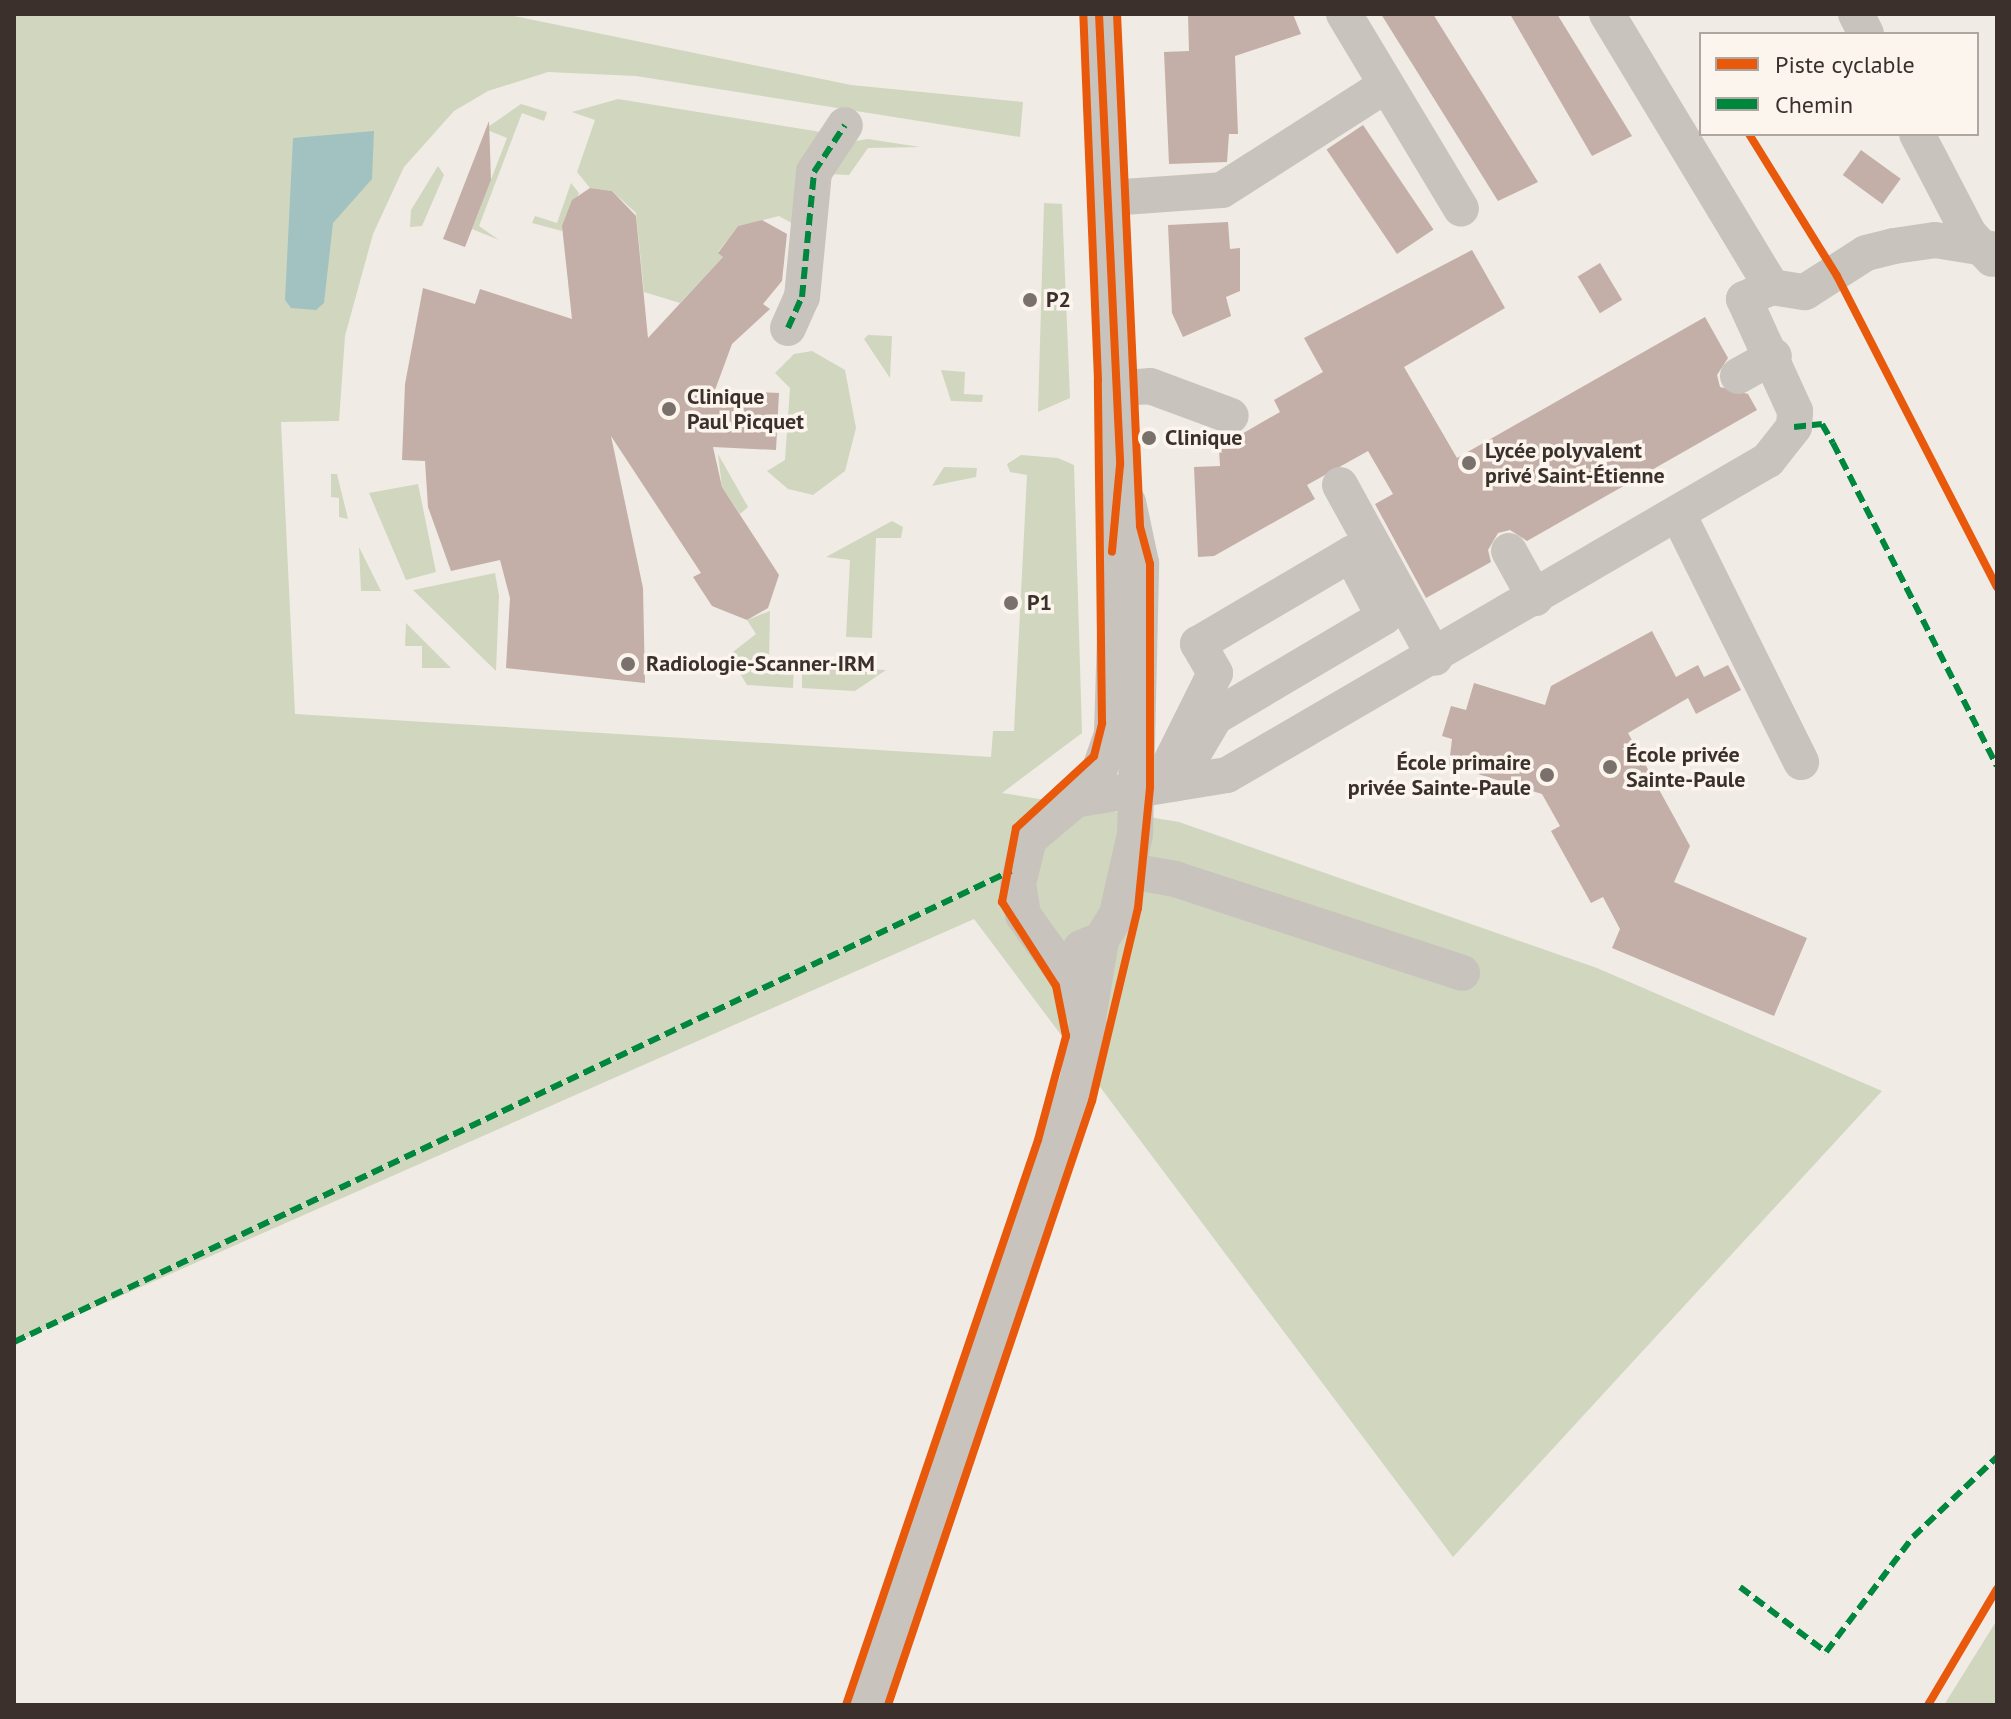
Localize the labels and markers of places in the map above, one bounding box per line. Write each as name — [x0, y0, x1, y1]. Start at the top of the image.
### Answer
place label: P2 — [1046, 287, 1071, 313]
marker: P2 — [1021, 291, 1039, 309]
place label: Clinique Paul Picquet — [687, 383, 804, 434]
marker: Clinique Paul Picquet — [658, 398, 680, 420]
place label: Clinique — [1165, 425, 1242, 451]
marker: Clinique — [1140, 429, 1158, 447]
place label: Lycée polyvalent privé Saint-Étienne — [1485, 437, 1665, 488]
marker: Lycée polyvalent privé Saint-Étienne — [1460, 454, 1478, 472]
place label: P1 — [1027, 590, 1052, 616]
marker: P1 — [1002, 594, 1020, 612]
place label: Radiologie-Scanner-IRM — [646, 651, 875, 677]
marker: Radiologie-Scanner-IRM — [617, 653, 639, 675]
place label: École privée Sainte-Paule — [1626, 741, 1745, 792]
place label: École primaire privée Sainte-Paule — [1348, 749, 1531, 800]
marker: École privée Sainte-Paule — [1601, 758, 1619, 776]
marker: École primaire privée Sainte-Paule — [1538, 766, 1556, 784]

